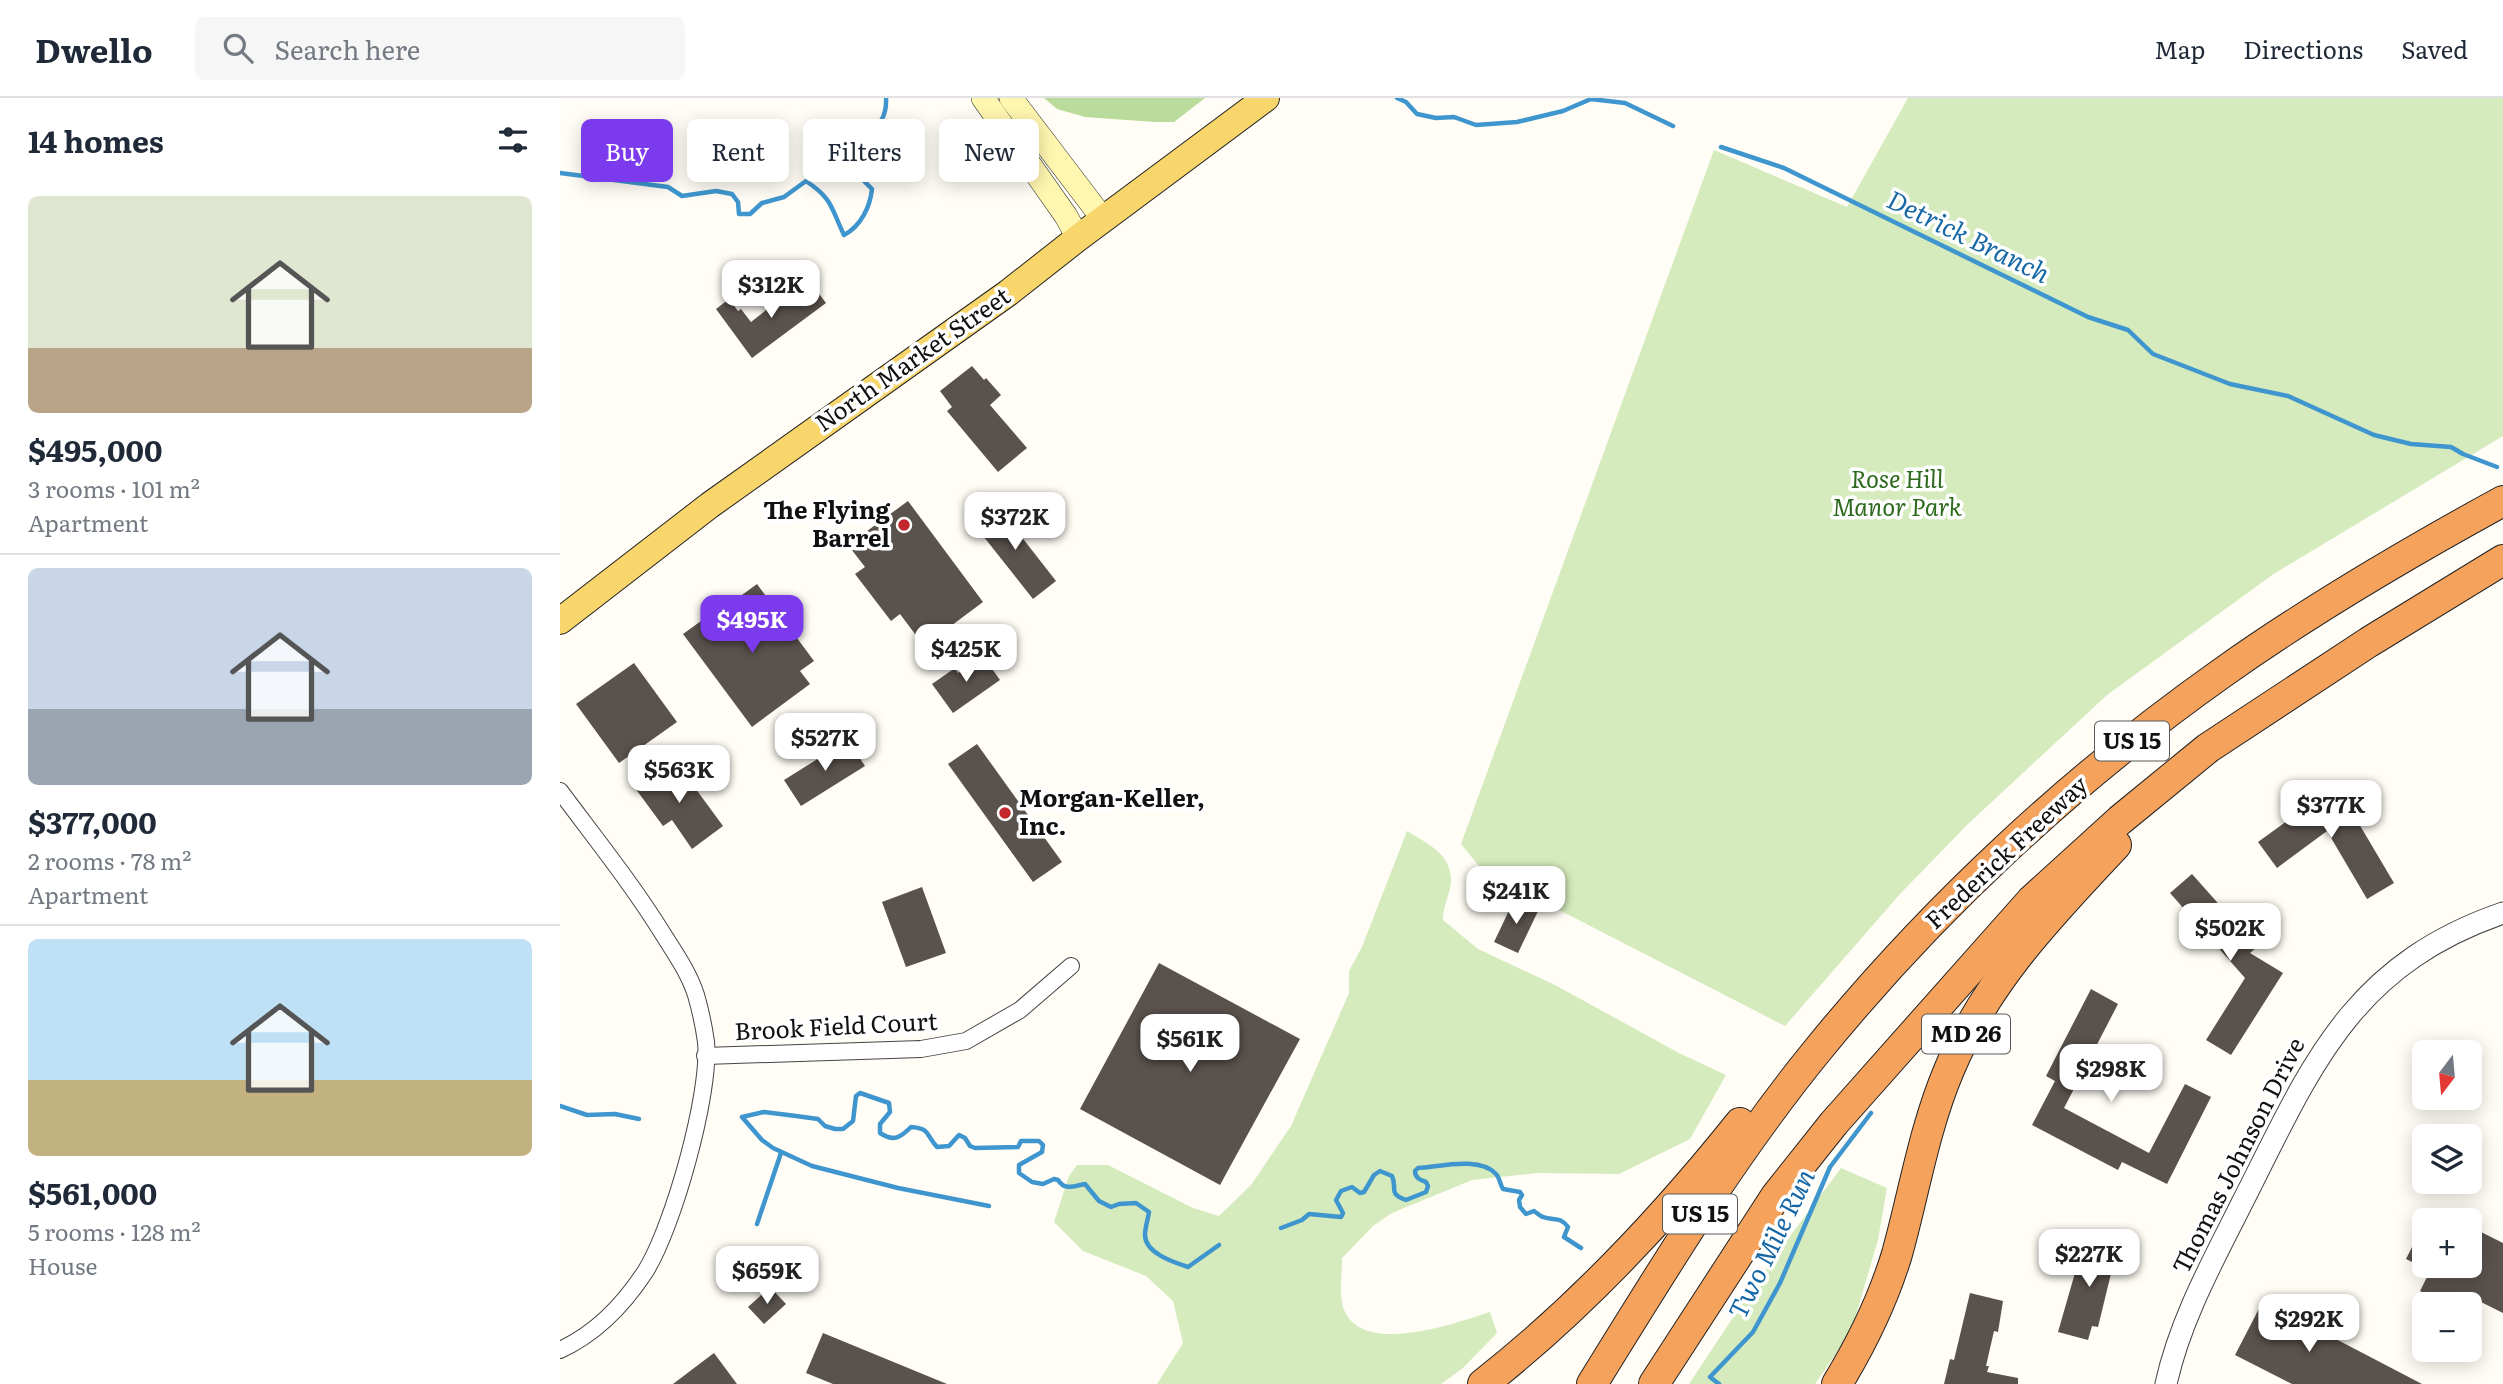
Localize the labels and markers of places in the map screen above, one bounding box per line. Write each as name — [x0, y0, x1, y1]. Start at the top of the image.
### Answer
pin: $312K — [722, 260, 820, 320]
place label: The Flying Barrel — [763, 491, 890, 554]
pin: $372K — [966, 492, 1064, 552]
marker: The Flying Barrel — [896, 517, 912, 533]
pin: $495K — [703, 596, 801, 655]
pin: $425K — [917, 624, 1015, 684]
pin: $527K — [776, 714, 874, 773]
pin: $563K — [630, 746, 728, 805]
place label: Morgan-Keller, Inc. — [1019, 779, 1205, 842]
pin: $377K — [2282, 780, 2380, 840]
marker: Morgan-Keller, Inc. — [997, 805, 1013, 821]
pin: $241K — [1467, 866, 1565, 926]
pin: $502K — [2181, 904, 2279, 963]
pin: $561K — [1141, 1014, 1239, 1074]
pin: $298K — [2062, 1044, 2160, 1104]
pin: $227K — [2040, 1230, 2138, 1289]
pin: $659K — [718, 1246, 816, 1306]
pin: $292K — [2260, 1294, 2358, 1354]

